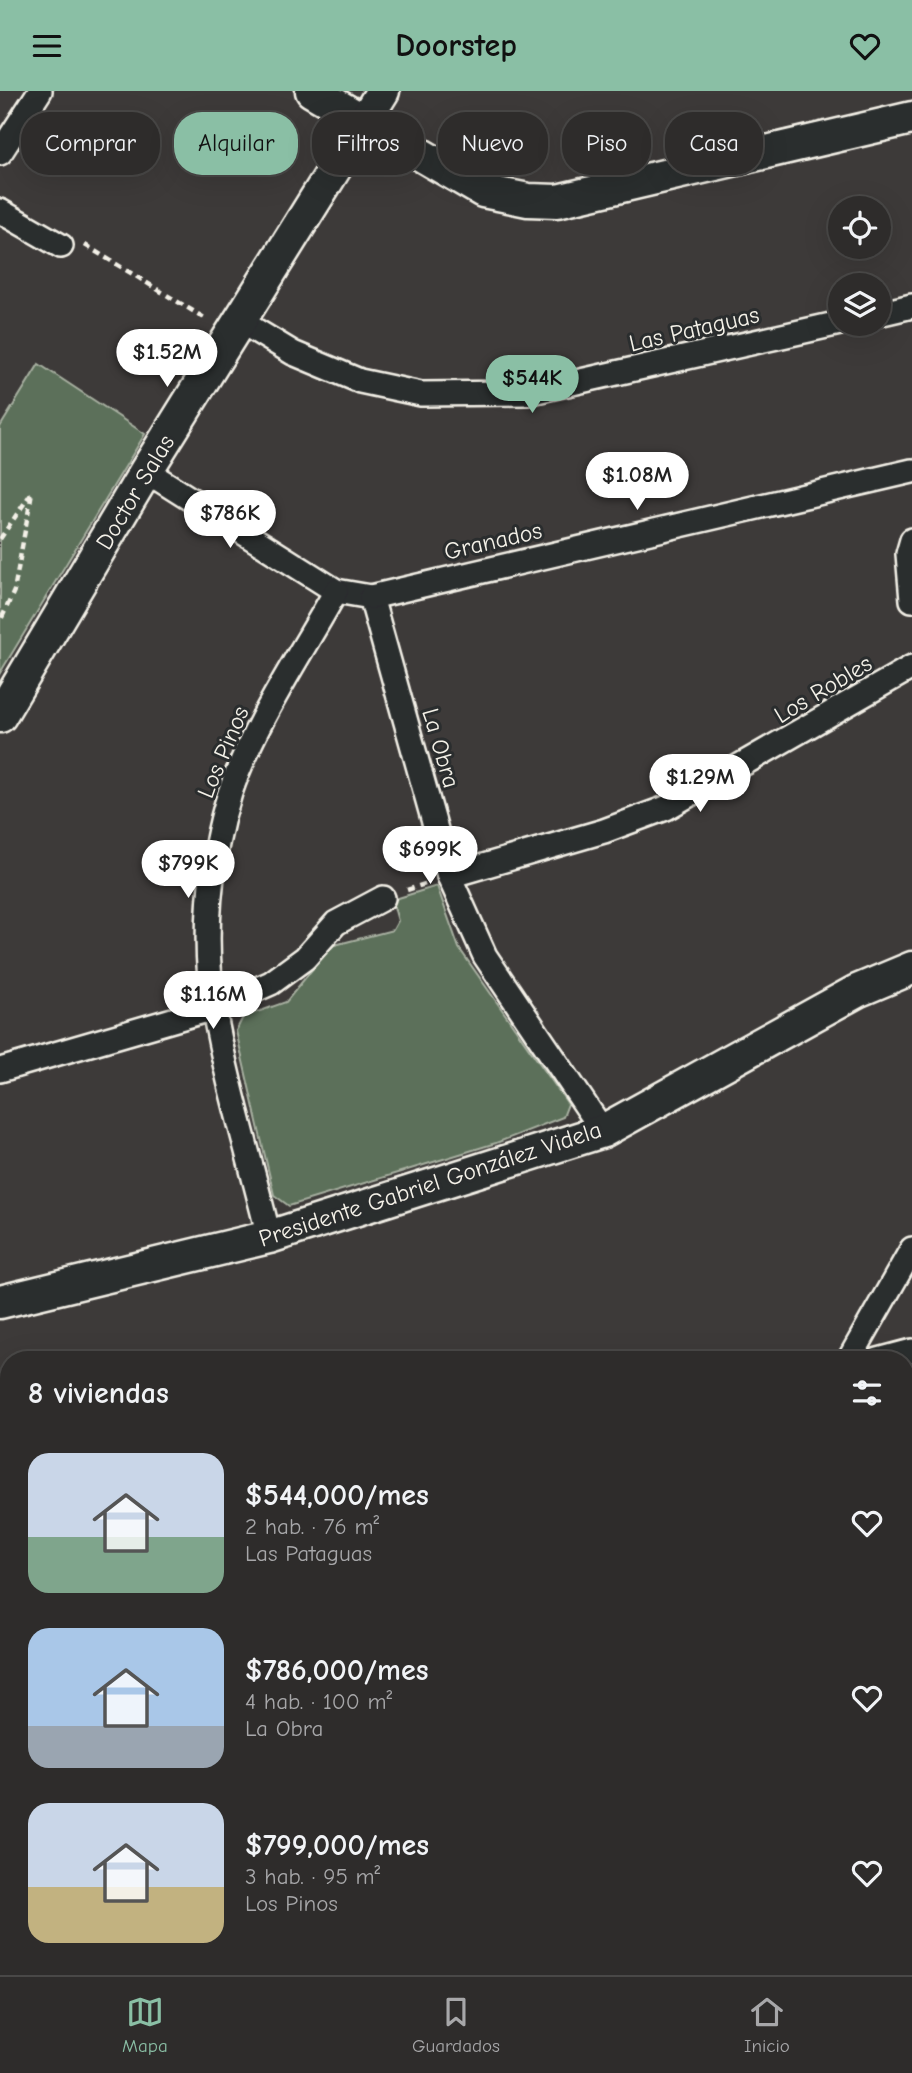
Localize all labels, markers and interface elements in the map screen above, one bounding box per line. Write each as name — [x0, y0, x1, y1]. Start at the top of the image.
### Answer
icon: menu — [28, 27, 66, 65]
text: Doorstep — [395, 27, 517, 64]
icon: heart — [846, 27, 884, 65]
chip: Comprar — [21, 112, 160, 175]
chip: Alquilar — [174, 112, 298, 175]
chip: Filtros — [312, 112, 424, 175]
chip: Nuevo — [438, 112, 548, 175]
chip: Piso — [562, 112, 651, 175]
chip: Casa — [665, 112, 763, 175]
map controls — [828, 196, 891, 336]
button: locate — [828, 196, 891, 259]
button: layers — [828, 273, 891, 336]
street label: Las Pataguas — [626, 300, 762, 358]
pin: $1.52M — [110, 329, 224, 389]
text: $1.52M — [132, 338, 202, 365]
pin: $544K — [483, 355, 581, 415]
text: $544K — [502, 364, 562, 391]
street label: Doctor Salas — [90, 429, 180, 555]
pin: $1.08M — [580, 453, 694, 512]
text: $1.08M — [602, 461, 672, 488]
pin: $786K — [181, 491, 279, 550]
text: $786K — [200, 499, 260, 526]
street label: Granados — [441, 516, 545, 566]
street label: Los Robles — [769, 649, 877, 729]
street label: Los Pinos — [191, 702, 255, 802]
street label: La Obra — [416, 705, 466, 791]
pin: $1.29M — [643, 755, 757, 814]
text: $1.29M — [665, 763, 735, 790]
pin: $699K — [381, 827, 479, 886]
text: $699K — [399, 835, 461, 862]
pin: $799K — [139, 841, 237, 900]
text: $799K — [158, 849, 218, 876]
pin: $1.16M — [156, 971, 270, 1031]
text: $1.16M — [180, 980, 246, 1007]
street label: Presidente Gabriel González Videla — [255, 1115, 605, 1253]
icon: filters — [848, 1374, 886, 1412]
text: 8 viviendas — [28, 1376, 169, 1411]
text: $544,000/mes — [245, 1478, 429, 1513]
icon: home — [84, 1481, 168, 1565]
icon: heart — [848, 1504, 886, 1542]
text: 2 hab. · 76 m² — [245, 1513, 379, 1540]
text: Las Pataguas — [245, 1540, 372, 1567]
text: $786,000/mes — [245, 1653, 428, 1688]
icon: home — [84, 1656, 168, 1740]
icon: heart — [848, 1679, 886, 1717]
text: 4 hab. · 100 m² — [245, 1688, 392, 1715]
text: La Obra — [245, 1715, 323, 1742]
text: $799,000/mes — [245, 1828, 429, 1863]
icon: home — [84, 1831, 168, 1915]
icon: heart — [848, 1854, 886, 1892]
text: 3 hab. · 95 m² — [245, 1863, 380, 1890]
text: Los Pinos — [245, 1890, 338, 1917]
tab: Mapa — [122, 1993, 168, 2057]
tab: Guardados — [412, 1993, 500, 2057]
tab: Inicio — [744, 1993, 790, 2057]

